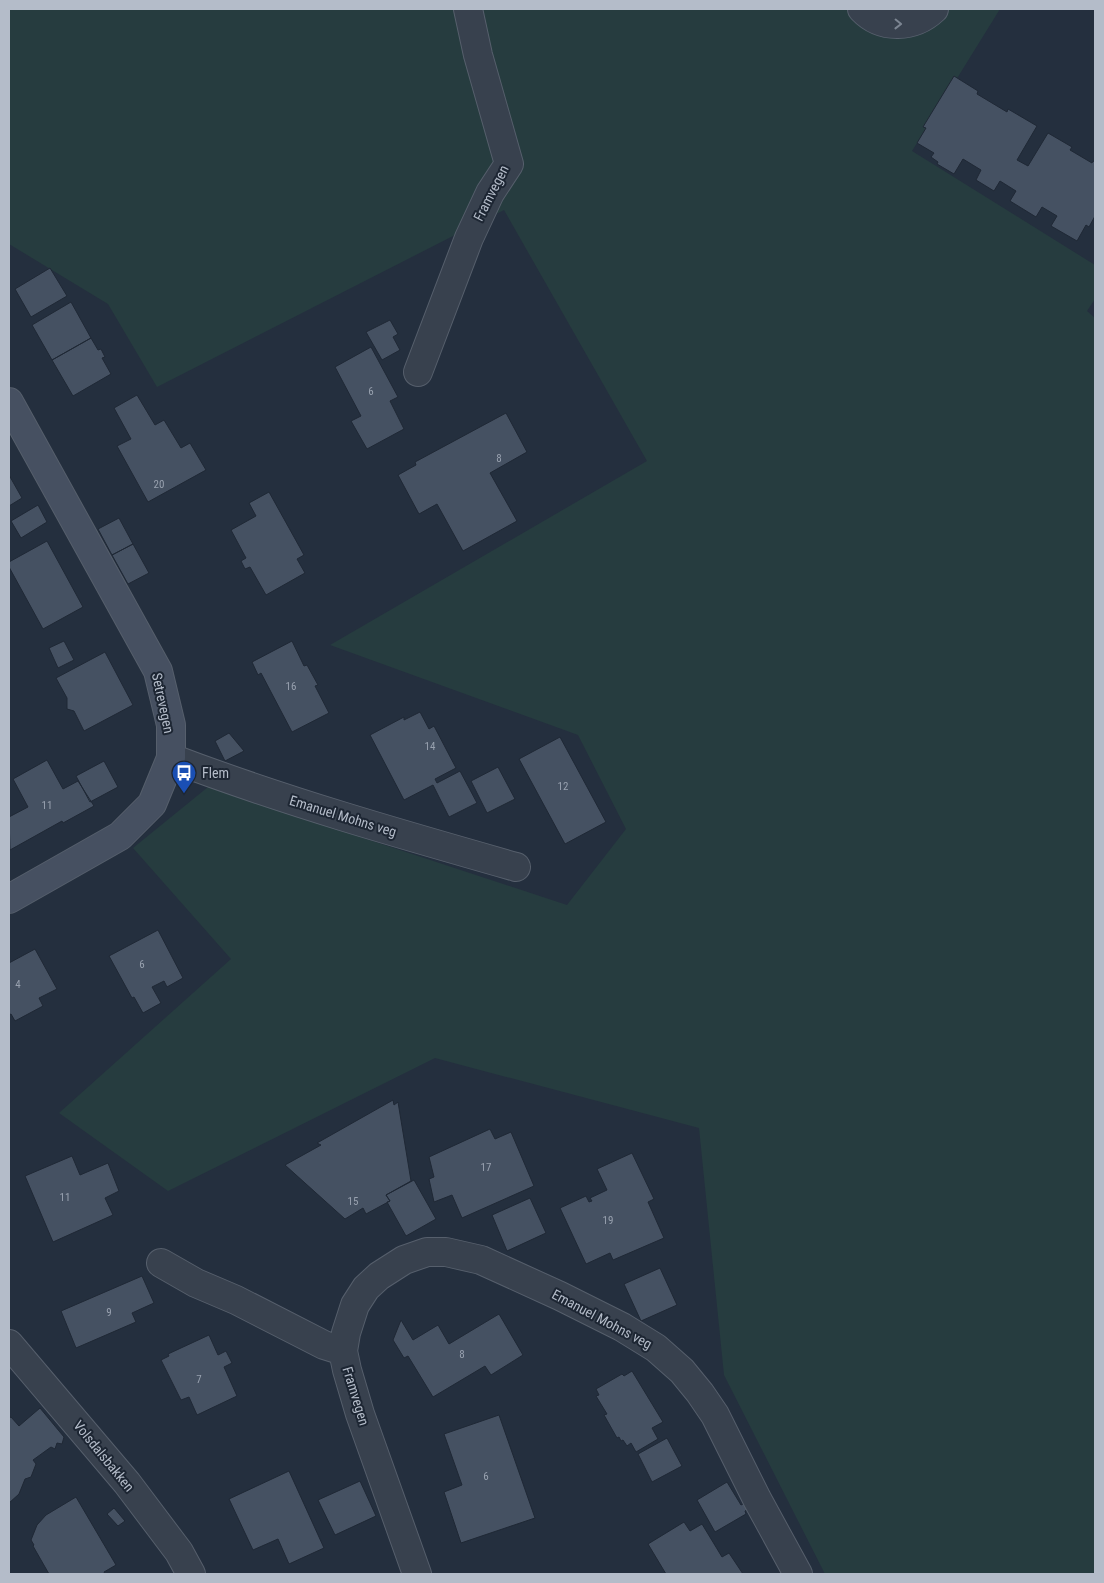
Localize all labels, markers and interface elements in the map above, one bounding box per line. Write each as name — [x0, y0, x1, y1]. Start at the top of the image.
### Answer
one-way arrow — [894, 18, 902, 29]
street label: Framvegen — [470, 162, 512, 224]
house number: 6 — [368, 385, 374, 398]
house number: 8 — [496, 452, 502, 465]
house number: 20 — [154, 478, 164, 491]
street label: Setrevegen — [149, 671, 177, 735]
house number: 16 — [286, 680, 296, 693]
house number: 14 — [425, 740, 436, 753]
bus stop icon: Flem — [171, 760, 197, 794]
place label: Flem — [202, 765, 229, 781]
house number: 12 — [558, 780, 568, 793]
street label: Emanuel Mohns veg — [288, 792, 398, 840]
house number: 11 — [42, 799, 52, 812]
house number: 6 — [139, 958, 145, 971]
house number: 4 — [15, 978, 21, 991]
house number: 17 — [481, 1161, 491, 1174]
house number: 11 — [60, 1191, 70, 1204]
house number: 15 — [348, 1195, 358, 1208]
house number: 19 — [603, 1214, 613, 1227]
street label: Emanuel Mohns veg — [549, 1286, 655, 1352]
house number: 9 — [106, 1306, 112, 1319]
house number: 8 — [459, 1348, 465, 1361]
street label: Framvegen — [340, 1365, 372, 1427]
house number: 7 — [196, 1373, 202, 1386]
street label: Volsdalsbakken — [70, 1417, 138, 1495]
house number: 6 — [483, 1470, 489, 1483]

